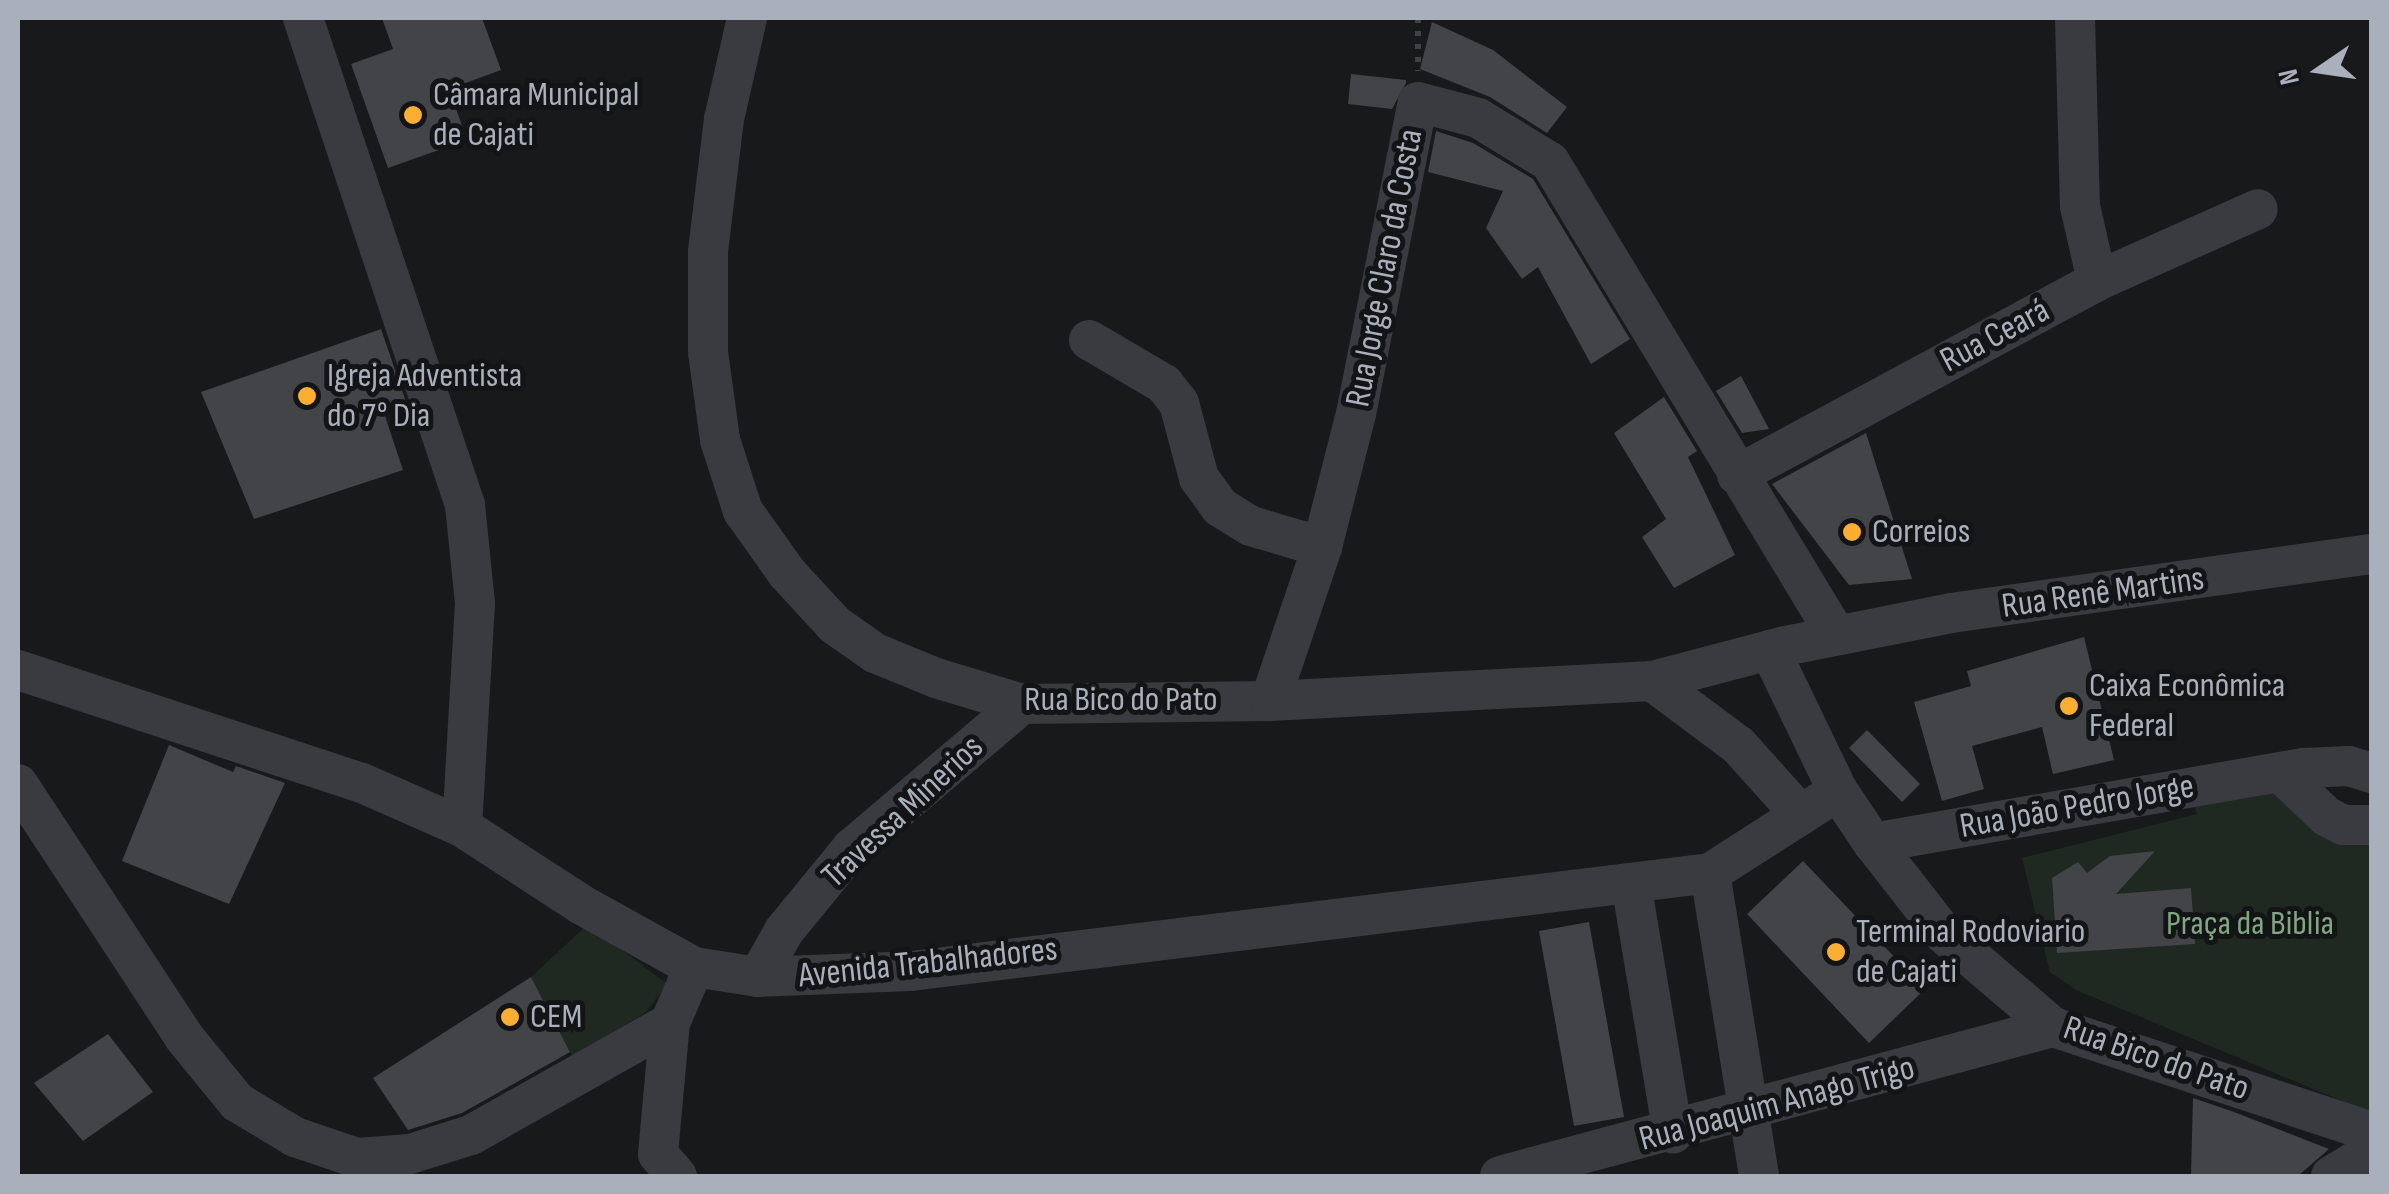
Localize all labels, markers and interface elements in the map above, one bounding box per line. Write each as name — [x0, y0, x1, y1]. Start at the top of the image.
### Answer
north arrow — [2269, 20, 2369, 120]
text: N — [2272, 66, 2307, 88]
place label: Câmara Municipal de Cajati — [433, 74, 639, 156]
marker: Câmara Municipal de Cajati — [402, 104, 424, 126]
street label: Rua Jorge Claro da Costa — [1337, 126, 1433, 410]
street label: Rua Ceará — [1933, 290, 2057, 382]
place label: Igreja Adventista do 7° Dia — [327, 355, 522, 437]
marker: Igreja Adventista do 7° Dia — [296, 385, 318, 407]
place label: Correios — [1872, 511, 1970, 553]
marker: Correios — [1841, 521, 1863, 543]
street label: Rua Renê Martins — [1999, 558, 2207, 628]
place label: Caixa Econômica Federal — [2089, 665, 2285, 747]
street label: Rua Bico do Pato — [1024, 679, 1218, 721]
marker: Caixa Econômica Federal — [2058, 695, 2080, 717]
street label: Travessa Minerios — [814, 727, 992, 897]
street label: Rua João Pedro Jorge — [1957, 766, 2197, 848]
park label: Praça da Biblia — [2166, 903, 2334, 945]
place label: Terminal Rodoviario de Cajati — [1856, 911, 2085, 993]
street label: Avenida Trabalhadores — [797, 929, 1059, 997]
marker: Terminal Rodoviario de Cajati — [1825, 941, 1847, 963]
place label: CEM — [530, 996, 582, 1038]
marker: CEM — [499, 1006, 521, 1028]
street label: Rua Bico do Pato — [2058, 1008, 2254, 1110]
street label: Rua Joaquim Anago Trigo — [1635, 1047, 1919, 1161]

